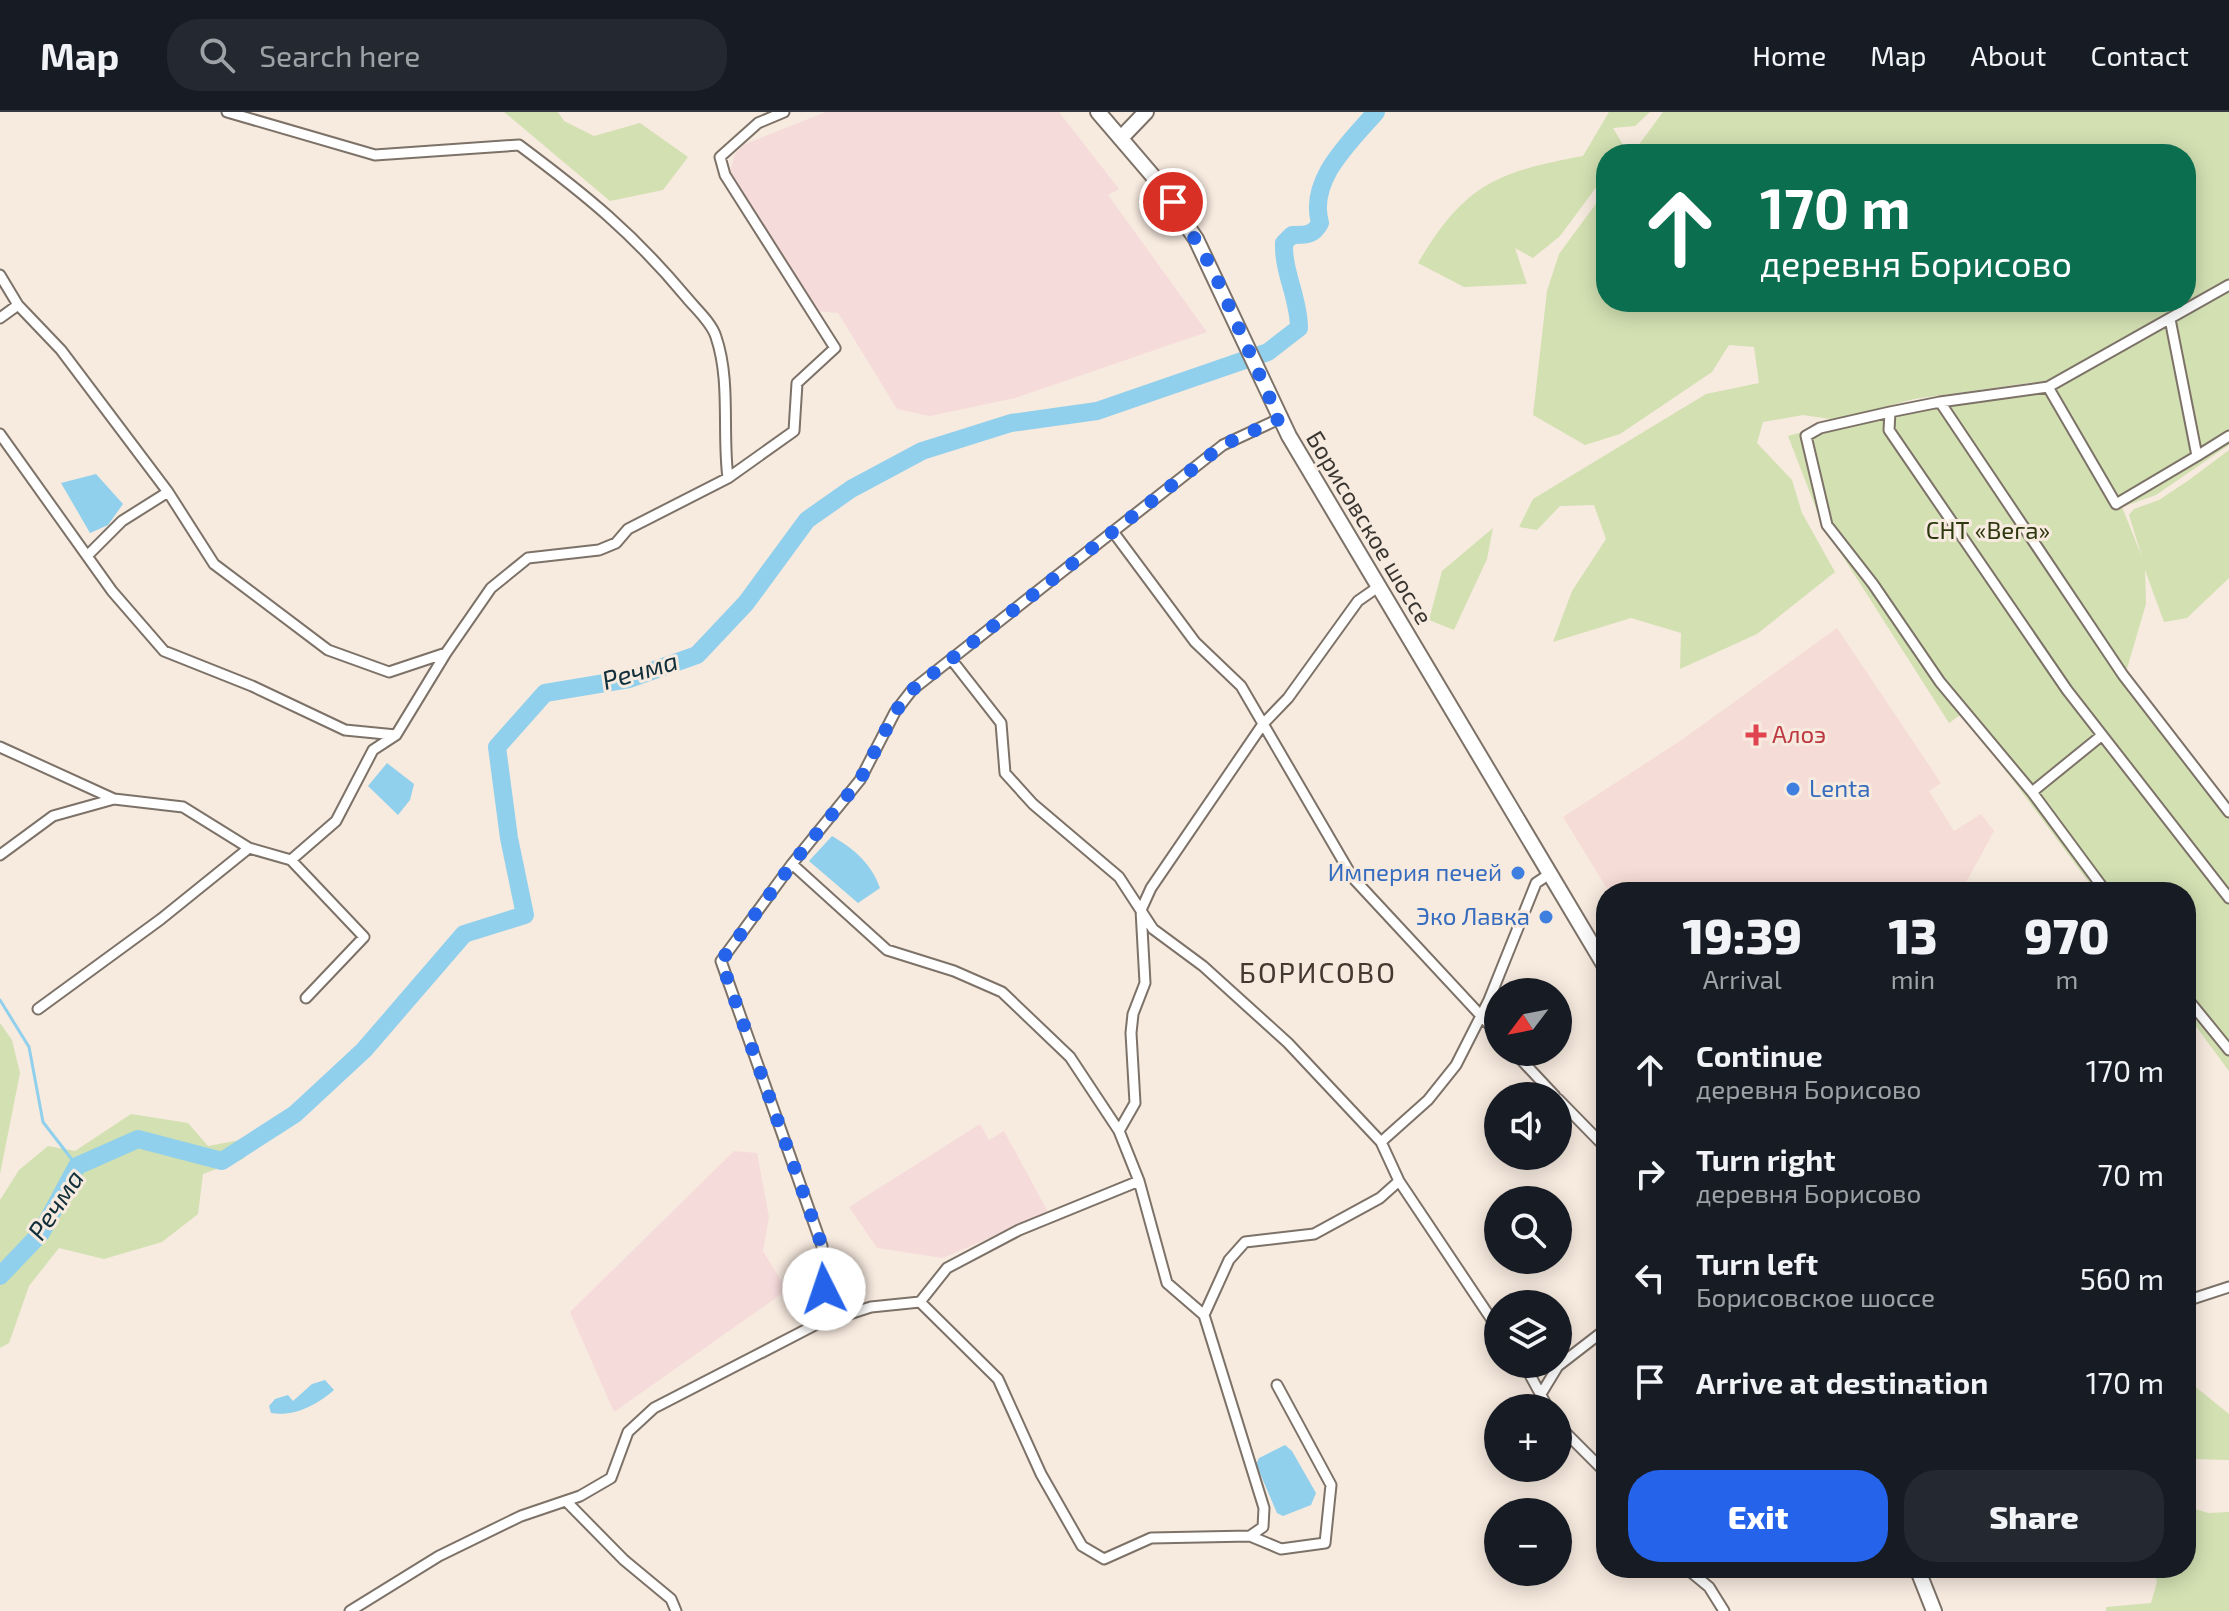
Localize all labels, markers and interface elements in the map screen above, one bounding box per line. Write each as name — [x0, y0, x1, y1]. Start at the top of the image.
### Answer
search box — [167, 19, 727, 91]
text: Map — [40, 32, 119, 78]
icon: search — [195, 33, 239, 77]
text: Search here — [259, 37, 420, 73]
text: Home — [1752, 38, 1826, 72]
text: Map — [1870, 38, 1927, 72]
text: About — [1971, 38, 2046, 72]
text: Contact — [2090, 38, 2189, 72]
pin — [1139, 168, 1207, 236]
text: 170 m — [1760, 173, 1911, 240]
icon: ahead — [1628, 176, 1732, 280]
icon: arrive — [1151, 180, 1195, 224]
text: деревня Борисово — [1760, 241, 2072, 284]
street label: Борисовское шоссе — [1301, 425, 1440, 629]
park label: СНТ «Вега» — [1926, 515, 2050, 544]
water label: Речма — [598, 644, 681, 695]
place label: Алоэ — [1772, 719, 1826, 748]
marker: Алоэ — [1747, 726, 1765, 744]
place label: Lenta — [1809, 773, 1870, 802]
marker: Lenta — [1784, 780, 1802, 798]
place label: Империя печей — [1328, 857, 1502, 886]
marker: Империя печей — [1509, 864, 1527, 882]
place label: Эко Лавка — [1416, 901, 1530, 930]
text: 19:39 — [1682, 906, 1802, 964]
text: 13 — [1888, 906, 1938, 964]
text: 970 — [2024, 906, 2110, 964]
marker: Эко Лавка — [1537, 908, 1555, 926]
district label: БОРИСОВО — [1239, 955, 1397, 989]
text: Arrival — [1703, 963, 1782, 994]
text: min — [1891, 963, 1935, 994]
text: m — [2055, 963, 2078, 994]
north arrow — [1484, 978, 1572, 1066]
map controls — [1484, 978, 1572, 1586]
text: Continue — [1696, 1037, 1823, 1073]
icon: ahead — [1628, 1048, 1672, 1092]
text: 170 m — [2086, 1052, 2164, 1088]
text: деревня Борисово — [1696, 1073, 1921, 1104]
button: sound — [1484, 1082, 1572, 1170]
text: Turn right — [1696, 1141, 1836, 1177]
icon: right — [1628, 1152, 1672, 1196]
text: 70 m — [2098, 1156, 2164, 1192]
water label: Речма — [20, 1163, 89, 1245]
text: деревня Борисово — [1696, 1177, 1921, 1208]
button: search — [1484, 1186, 1572, 1274]
text: Turn left — [1696, 1245, 1818, 1281]
position arrow — [782, 1247, 866, 1331]
icon: left — [1628, 1256, 1672, 1300]
text: 560 m — [2080, 1260, 2164, 1296]
text: Борисовское шоссе — [1696, 1281, 1935, 1312]
button: layers — [1484, 1290, 1572, 1378]
icon: arrive — [1628, 1360, 1672, 1404]
text: Arrive at destination — [1696, 1364, 1988, 1400]
text: 170 m — [2086, 1364, 2164, 1400]
button: + — [1484, 1394, 1572, 1482]
button: Exit — [1628, 1470, 1888, 1562]
button: Share — [1904, 1470, 2164, 1562]
button: − — [1484, 1498, 1572, 1586]

